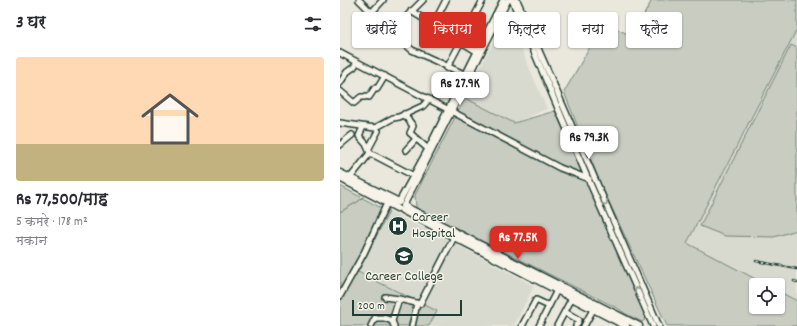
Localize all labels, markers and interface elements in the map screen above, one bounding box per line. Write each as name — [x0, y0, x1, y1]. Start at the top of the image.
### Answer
text: 3 घर — [16, 12, 46, 36]
chip: खरीदें — [352, 12, 411, 48]
chip: किराया — [419, 12, 486, 48]
chip: फ़िल्टर — [494, 12, 560, 48]
chip: नया — [568, 12, 618, 48]
chip: फ़्लैट — [626, 12, 682, 48]
icon: filters — [302, 13, 324, 35]
pin: Rs 27.9K — [419, 72, 501, 106]
text: Rs 27.9K — [440, 75, 480, 94]
icon: home — [134, 83, 206, 155]
pin: Rs 79.3K — [548, 126, 630, 160]
text: Rs 79.3K — [569, 129, 609, 148]
text: Rs 77,500/माह — [16, 189, 108, 213]
one-way arrow — [600, 199, 608, 206]
place label: Career Hospital — [412, 208, 456, 244]
text: 5 कमरे · 178 m² — [16, 213, 88, 232]
hospital icon: Career Hospital — [387, 215, 409, 237]
pin: Rs 77.5K — [477, 226, 559, 260]
text: Rs 77.5K — [499, 229, 537, 248]
text: मकान — [16, 232, 47, 251]
school or university icon: Career College — [393, 245, 415, 267]
place label: Career College — [365, 267, 443, 287]
map controls — [749, 278, 785, 314]
button: locate — [749, 278, 785, 314]
one-way arrow — [634, 287, 642, 295]
scale bar — [352, 298, 462, 317]
text: 200 m — [358, 299, 385, 315]

